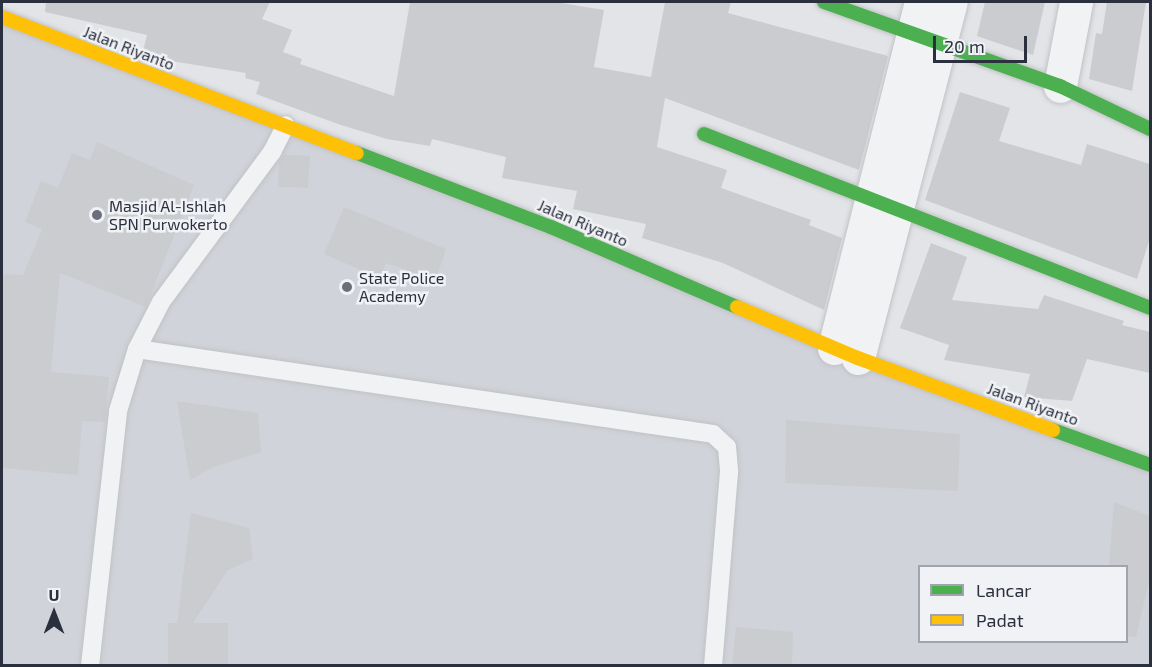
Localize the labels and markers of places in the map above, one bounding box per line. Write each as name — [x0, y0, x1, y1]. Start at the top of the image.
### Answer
place label: Masjid Al-Ishlah SPN Purwokerto — [109, 196, 228, 234]
marker: Masjid Al-Ishlah SPN Purwokerto — [90, 208, 104, 222]
place label: State Police Academy — [359, 268, 444, 306]
marker: State Police Academy — [340, 280, 354, 294]

